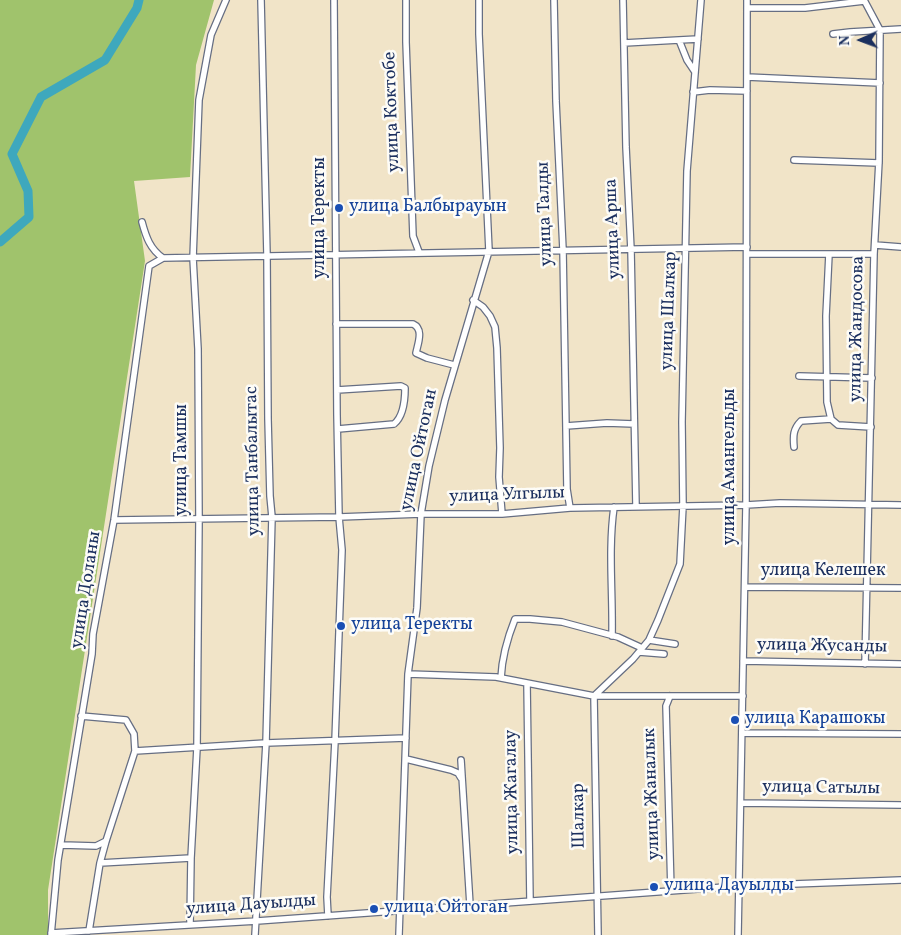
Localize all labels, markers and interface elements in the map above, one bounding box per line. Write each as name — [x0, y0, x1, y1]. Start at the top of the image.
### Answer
north arrow — [836, 15, 886, 65]
text: N — [836, 35, 855, 46]
street label: улица Коктобе — [380, 51, 406, 173]
street label: улица Теректы — [310, 157, 332, 279]
street label: улица Талды — [533, 161, 559, 267]
street label: улица Арша — [601, 178, 627, 280]
place label: улица Балбырауын — [349, 197, 507, 219]
marker: улица Балбырауын — [333, 202, 345, 214]
street label: улица Шалкар — [657, 251, 683, 371]
street label: улица Жандосова — [846, 256, 870, 402]
street label: улица Танбалытас — [242, 386, 266, 536]
street label: улица Ойтоган — [397, 387, 443, 513]
street label: улица Амангельды — [720, 389, 742, 545]
street label: улица Тамшы — [172, 404, 194, 516]
street label: улица Улгылы — [449, 483, 565, 509]
street label: улица Доланы — [67, 530, 107, 650]
street label: улица Келешек — [760, 561, 886, 583]
place label: улица Теректы — [351, 615, 473, 637]
marker: улица Теректы — [335, 620, 347, 632]
street label: улица Жусанды — [757, 635, 887, 659]
place label: улица Карашокы — [745, 709, 885, 731]
marker: улица Карашокы — [729, 714, 741, 726]
street label: улица Жаналык — [640, 728, 666, 860]
street label: улица Жагалау — [501, 730, 525, 854]
street label: улица Сатылы — [762, 777, 880, 801]
street label: Шалкар — [569, 783, 591, 849]
place label: улица Дауылды — [664, 876, 794, 898]
marker: улица Дауылды — [648, 881, 660, 893]
street label: улица Дауылды — [185, 891, 317, 921]
place label: улица Ойтоган — [384, 898, 508, 920]
marker: улица Ойтоган — [368, 903, 380, 915]

